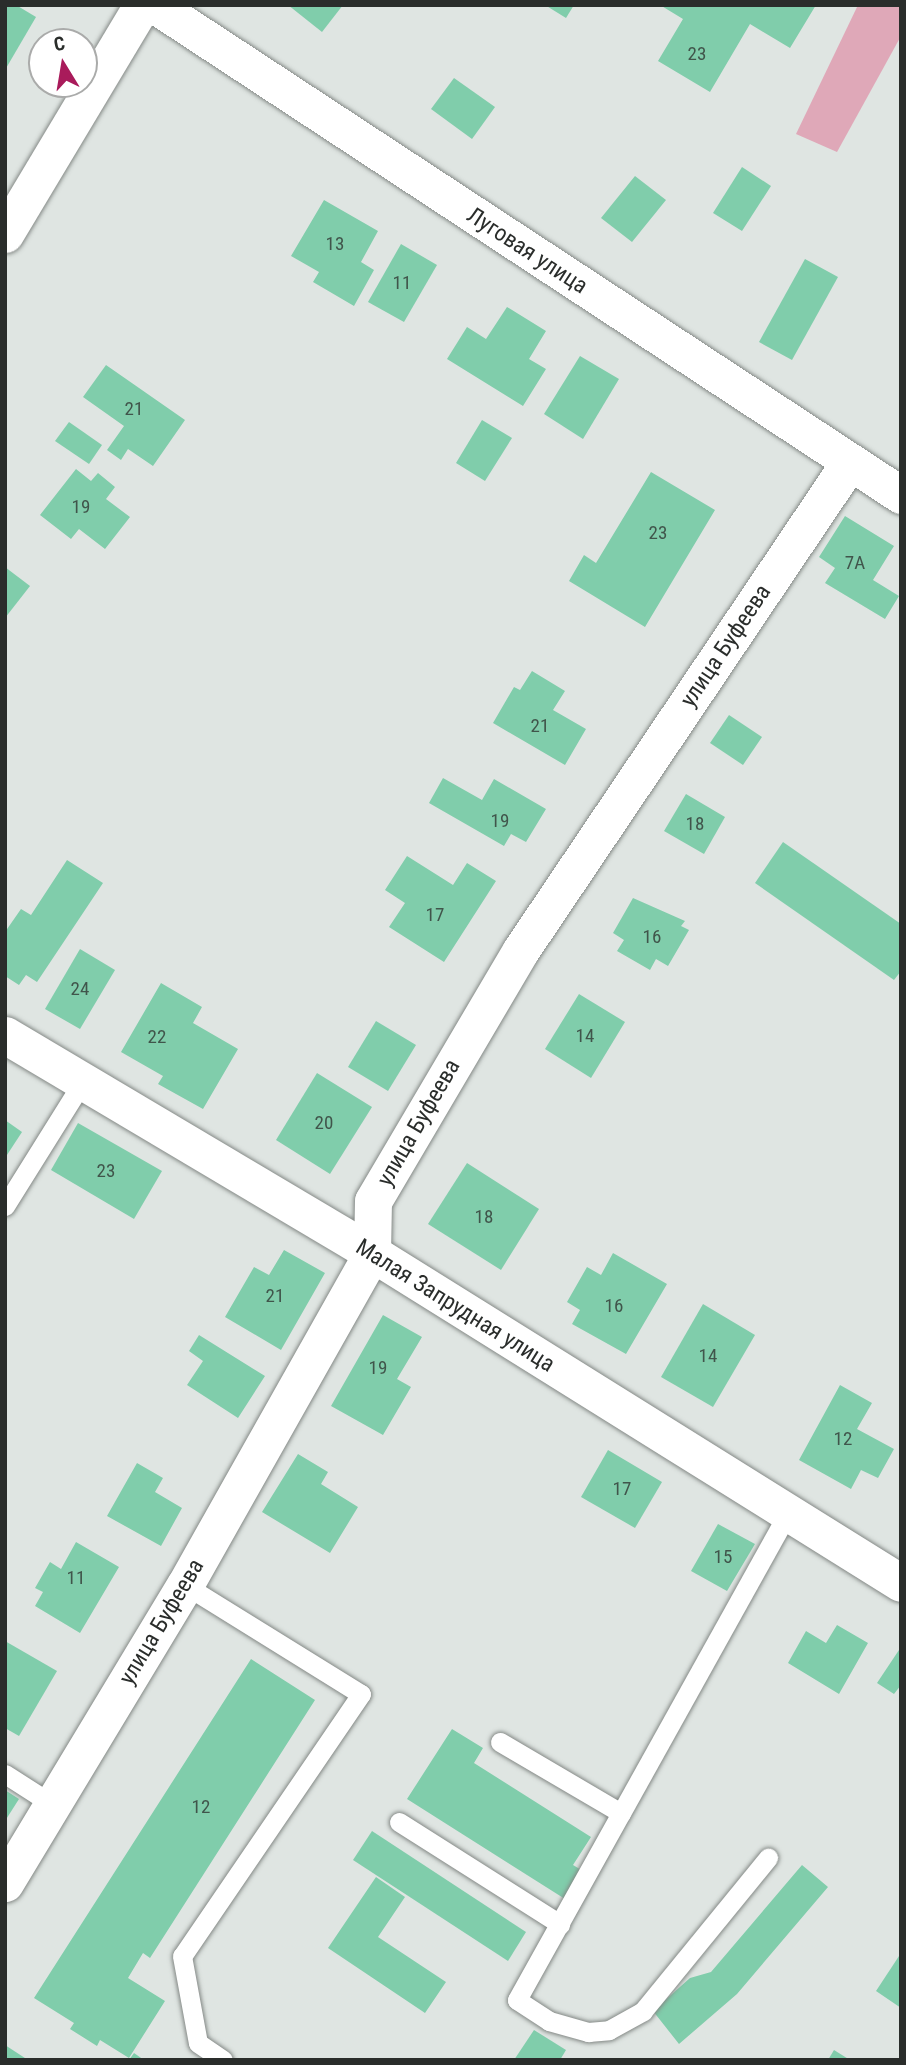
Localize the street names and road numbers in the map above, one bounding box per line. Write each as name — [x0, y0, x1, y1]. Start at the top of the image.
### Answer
street label: Луговая улица — [462, 202, 592, 300]
street label: улица Буфеева — [675, 580, 777, 712]
street label: улица Буфеева — [372, 1055, 466, 1191]
street label: Малая Запрудная улица — [350, 1234, 560, 1378]
street label: улица Буфеева — [114, 1554, 210, 1690]

